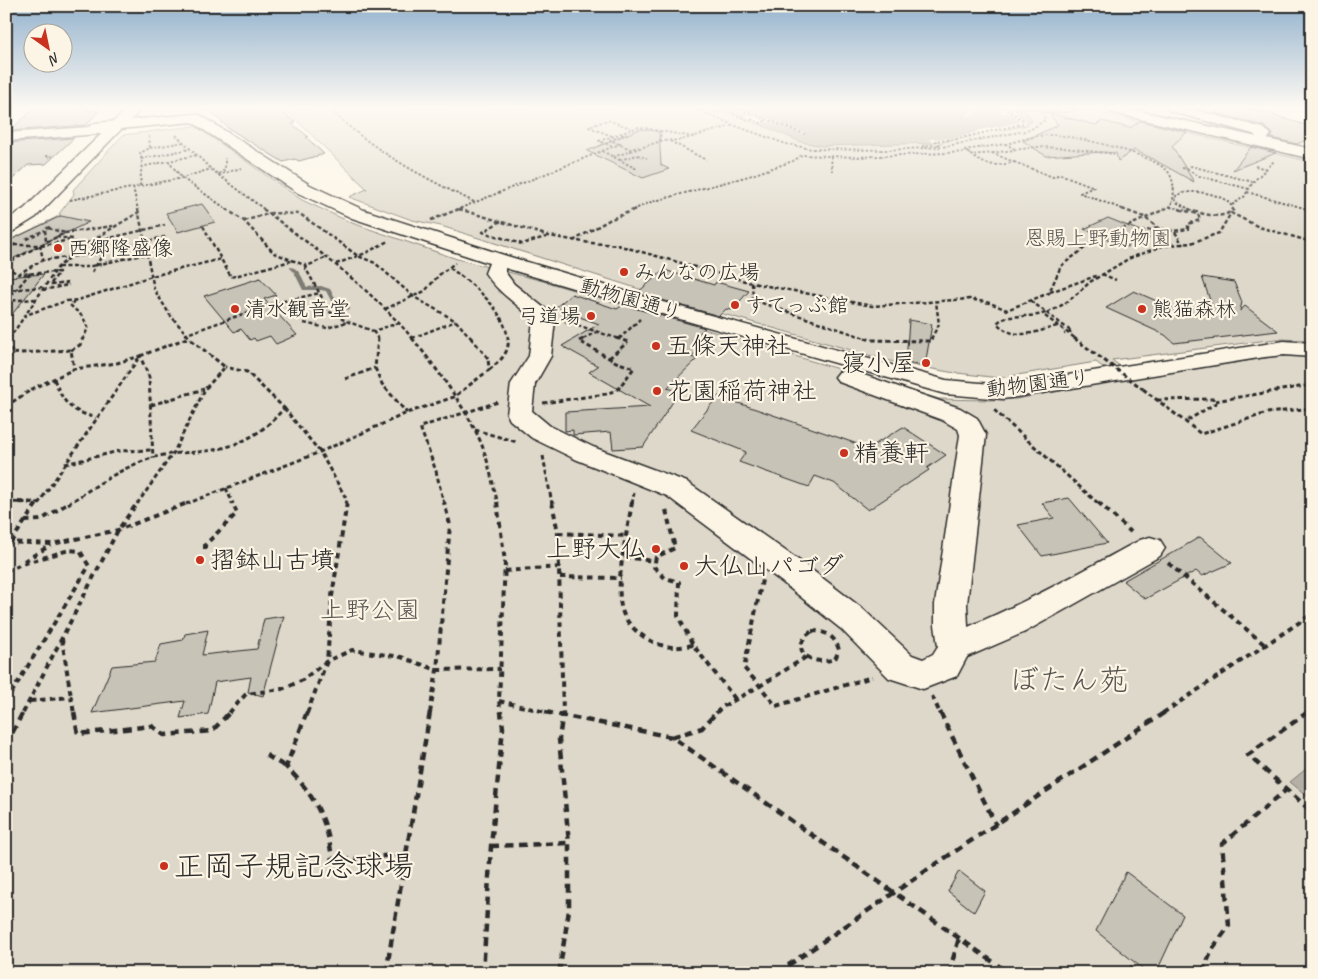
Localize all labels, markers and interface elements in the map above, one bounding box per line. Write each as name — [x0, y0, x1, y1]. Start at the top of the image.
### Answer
north arrow — [22, 22, 72, 72]
text: N — [45, 49, 63, 69]
park label: 恩賜上野動物園 — [1025, 225, 1172, 251]
place label: 西郷隆盛像 — [68, 235, 173, 261]
marker: 西郷隆盛像 — [52, 242, 64, 254]
place label: みんなの広場 — [634, 259, 760, 285]
marker: みんなの広場 — [618, 266, 630, 278]
street label: 動物園通り — [577, 272, 685, 326]
place label: すてっぷ館 — [745, 292, 849, 318]
place label: 清水観音堂 — [245, 296, 350, 322]
place label: 熊猫森林 — [1152, 296, 1236, 322]
marker: すてっぷ館 — [729, 299, 741, 311]
marker: 清水観音堂 — [229, 303, 241, 315]
place label: 弓道場 — [518, 303, 581, 329]
marker: 熊猫森林 — [1136, 303, 1148, 315]
marker: 弓道場 — [585, 310, 597, 322]
place label: 五條天神社 — [666, 330, 791, 362]
marker: 五條天神社 — [650, 340, 662, 352]
place label: 寝小屋 — [841, 347, 916, 379]
marker: 寝小屋 — [920, 357, 932, 369]
street label: 動物園通り — [984, 364, 1092, 402]
place label: 花園稲荷神社 — [667, 375, 817, 407]
marker: 花園稲荷神社 — [651, 385, 663, 397]
place label: 精養軒 — [854, 437, 929, 469]
marker: 精養軒 — [838, 447, 850, 459]
place label: 上野大仏 — [546, 533, 646, 565]
marker: 上野大仏 — [650, 543, 662, 555]
place label: 摺鉢山古墳 — [210, 544, 335, 576]
place label: 大仏山パゴダ — [694, 550, 844, 582]
marker: 摺鉢山古墳 — [194, 554, 206, 566]
marker: 大仏山パゴダ — [678, 560, 690, 572]
park label: 上野公園 — [320, 594, 420, 626]
park label: ぼたん苑 — [1009, 661, 1129, 699]
place label: 正岡子規記念球場 — [174, 847, 414, 885]
marker: 正岡子規記念球場 — [158, 860, 170, 872]

